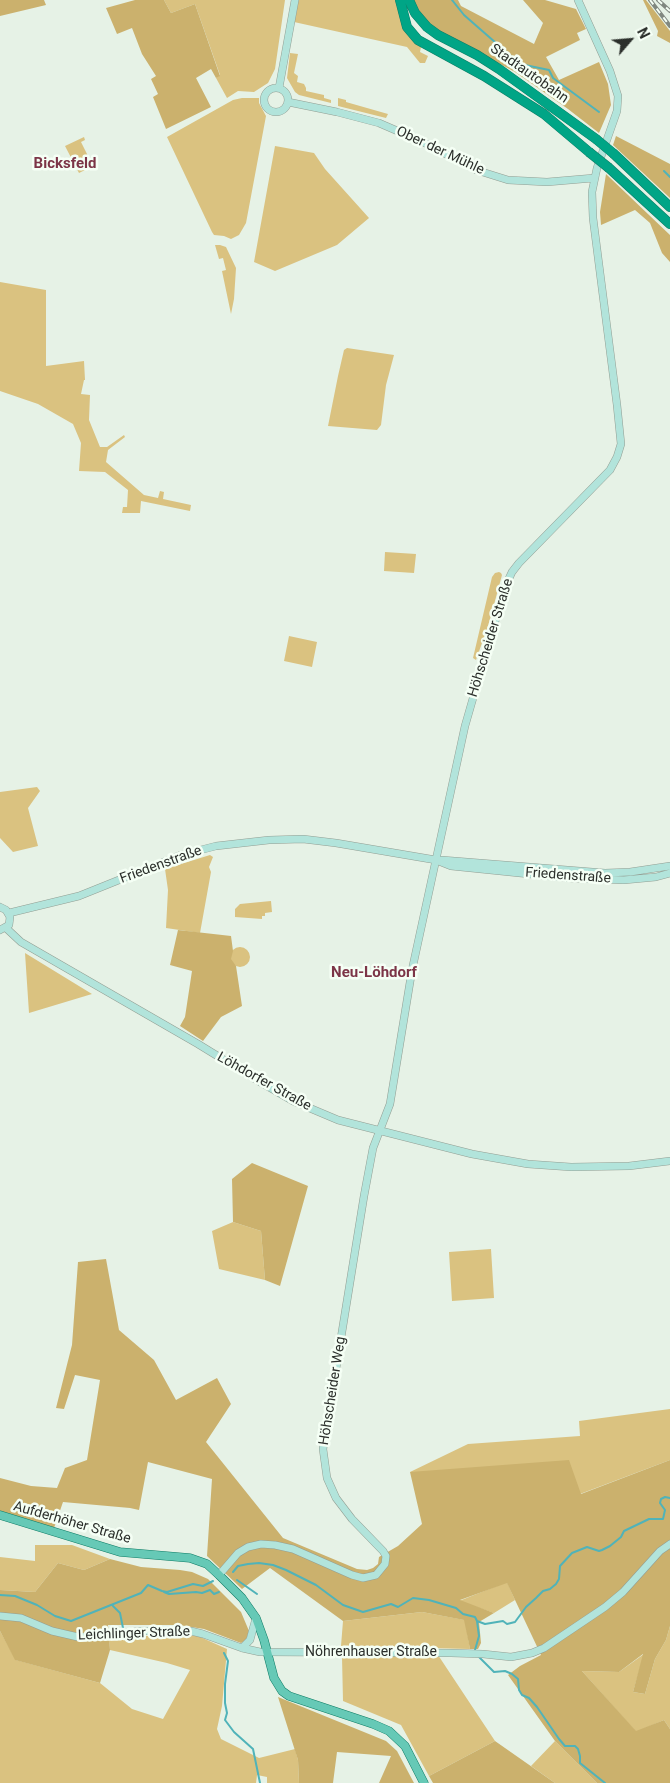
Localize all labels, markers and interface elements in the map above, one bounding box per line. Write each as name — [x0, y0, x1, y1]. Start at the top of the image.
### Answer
north arrow — [605, 15, 655, 65]
text: N — [634, 25, 653, 41]
street label: Stadtautobahn — [487, 41, 571, 107]
street label: Ober der Mühle — [393, 123, 487, 179]
district label: Bicksfeld — [34, 155, 96, 173]
street label: Höhscheider Straße — [465, 577, 517, 699]
street label: Friedenstraße — [118, 842, 204, 888]
street label: Friedenstraße — [525, 865, 611, 887]
district label: Neu-Löhdorf — [331, 964, 417, 982]
street label: Löhdorfer Straße — [214, 1049, 314, 1115]
street label: Höhscheider Weg — [316, 1335, 350, 1447]
street label: Aufderhöher Straße — [11, 1498, 133, 1548]
street label: Leichlinger Straße — [78, 1624, 190, 1644]
street label: Nöhrenhauser Straße — [305, 1644, 437, 1660]

